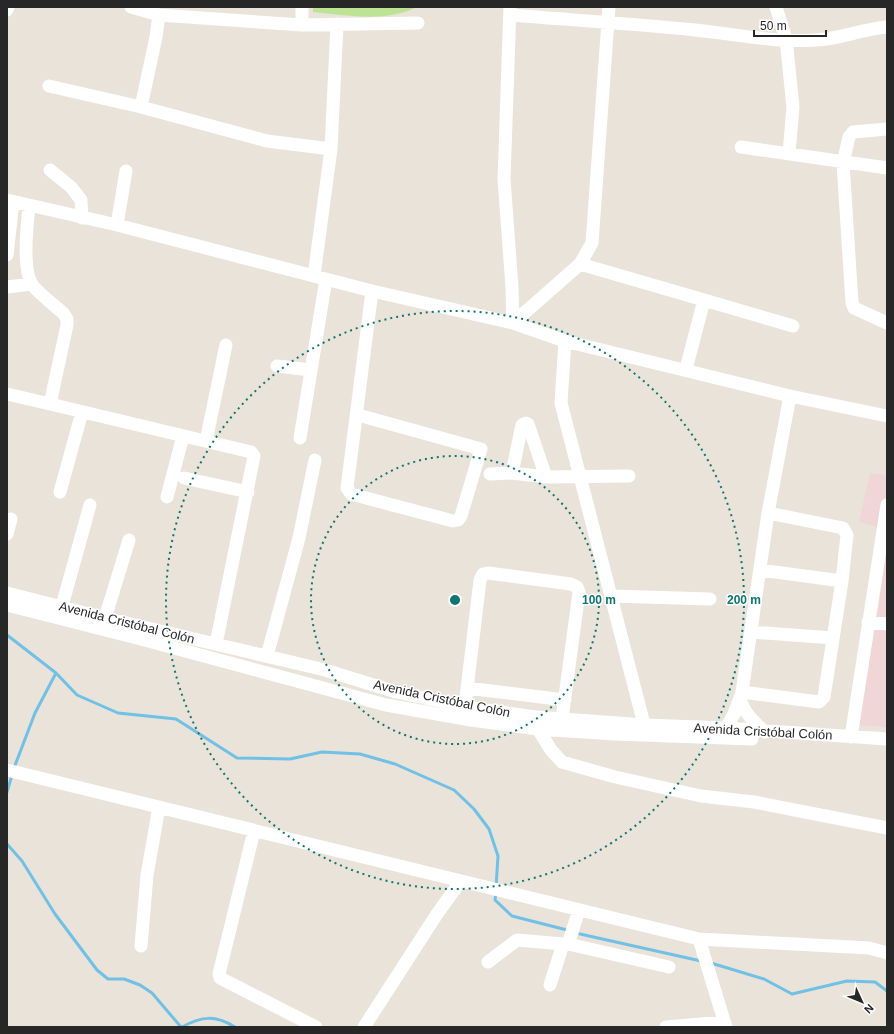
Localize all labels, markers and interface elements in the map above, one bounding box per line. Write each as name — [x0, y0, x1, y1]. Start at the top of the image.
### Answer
scale bar — [754, 12, 826, 38]
text: 50 m — [760, 19, 787, 33]
centre of rings — [448, 593, 462, 607]
text: 100 m — [582, 593, 616, 607]
text: 200 m — [727, 593, 761, 607]
street label: Avenida Cristóbal Colón — [58, 598, 196, 647]
street label: Avenida Cristóbal Colón — [372, 677, 512, 720]
street label: Avenida Cristóbal Colón — [693, 720, 833, 743]
north arrow — [842, 982, 882, 1022]
text: N — [862, 1002, 876, 1016]

